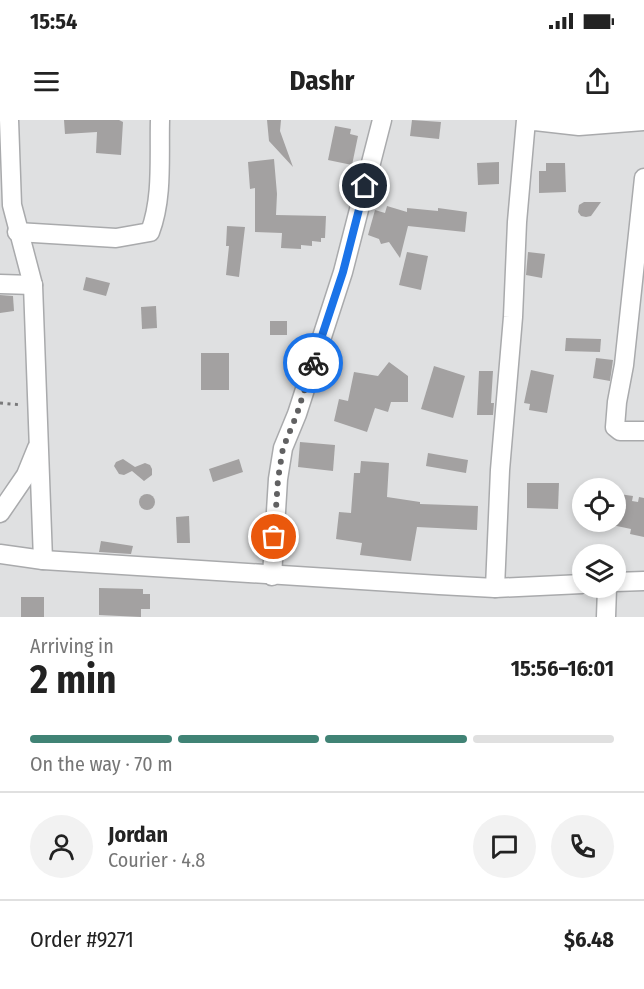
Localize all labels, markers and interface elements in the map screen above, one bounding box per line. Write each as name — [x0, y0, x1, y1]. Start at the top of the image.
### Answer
text: 15:54 — [30, 8, 77, 35]
icon: menu — [30, 65, 63, 98]
text: Dashr — [290, 65, 354, 97]
icon: share — [581, 65, 614, 98]
pin — [339, 160, 390, 211]
icon: home — [348, 169, 381, 202]
courier — [283, 333, 343, 393]
icon: bike — [297, 347, 330, 380]
map controls — [572, 478, 626, 598]
button: locate — [572, 478, 626, 532]
pin — [248, 511, 299, 562]
icon: bag — [257, 520, 290, 553]
button: layers — [572, 544, 626, 598]
text: Arriving in — [30, 634, 114, 658]
text: 15:56–16:01 — [511, 655, 614, 682]
text: 2 min — [30, 657, 116, 703]
text: On the way · 70 m — [30, 752, 173, 776]
button: person — [30, 815, 93, 878]
button: chat — [473, 815, 536, 878]
button: phone — [551, 815, 614, 878]
text: Jordan — [108, 821, 168, 848]
text: Courier · 4.8 — [108, 848, 205, 872]
text: Order #9271 — [30, 926, 134, 953]
text: $6.48 — [564, 926, 614, 953]

